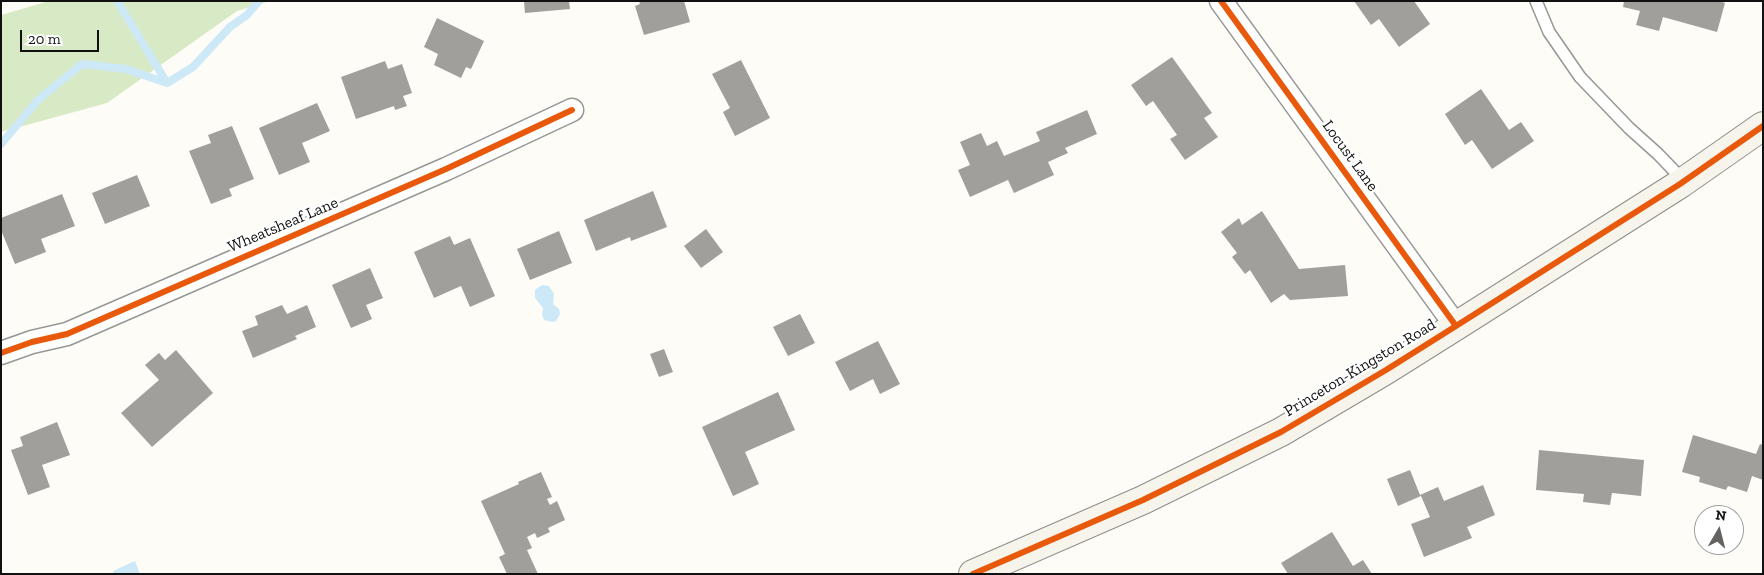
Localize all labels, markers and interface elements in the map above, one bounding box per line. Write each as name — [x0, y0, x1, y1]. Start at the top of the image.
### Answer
scale bar — [22, 20, 101, 52]
text: 20 m — [28, 30, 61, 48]
street label: Locust Lane — [1318, 117, 1382, 195]
street label: Wheatsheaf Lane — [225, 193, 341, 257]
street label: Princeton-Kingston Road — [1281, 315, 1439, 421]
north arrow — [1694, 505, 1744, 555]
text: N — [1715, 506, 1727, 525]

